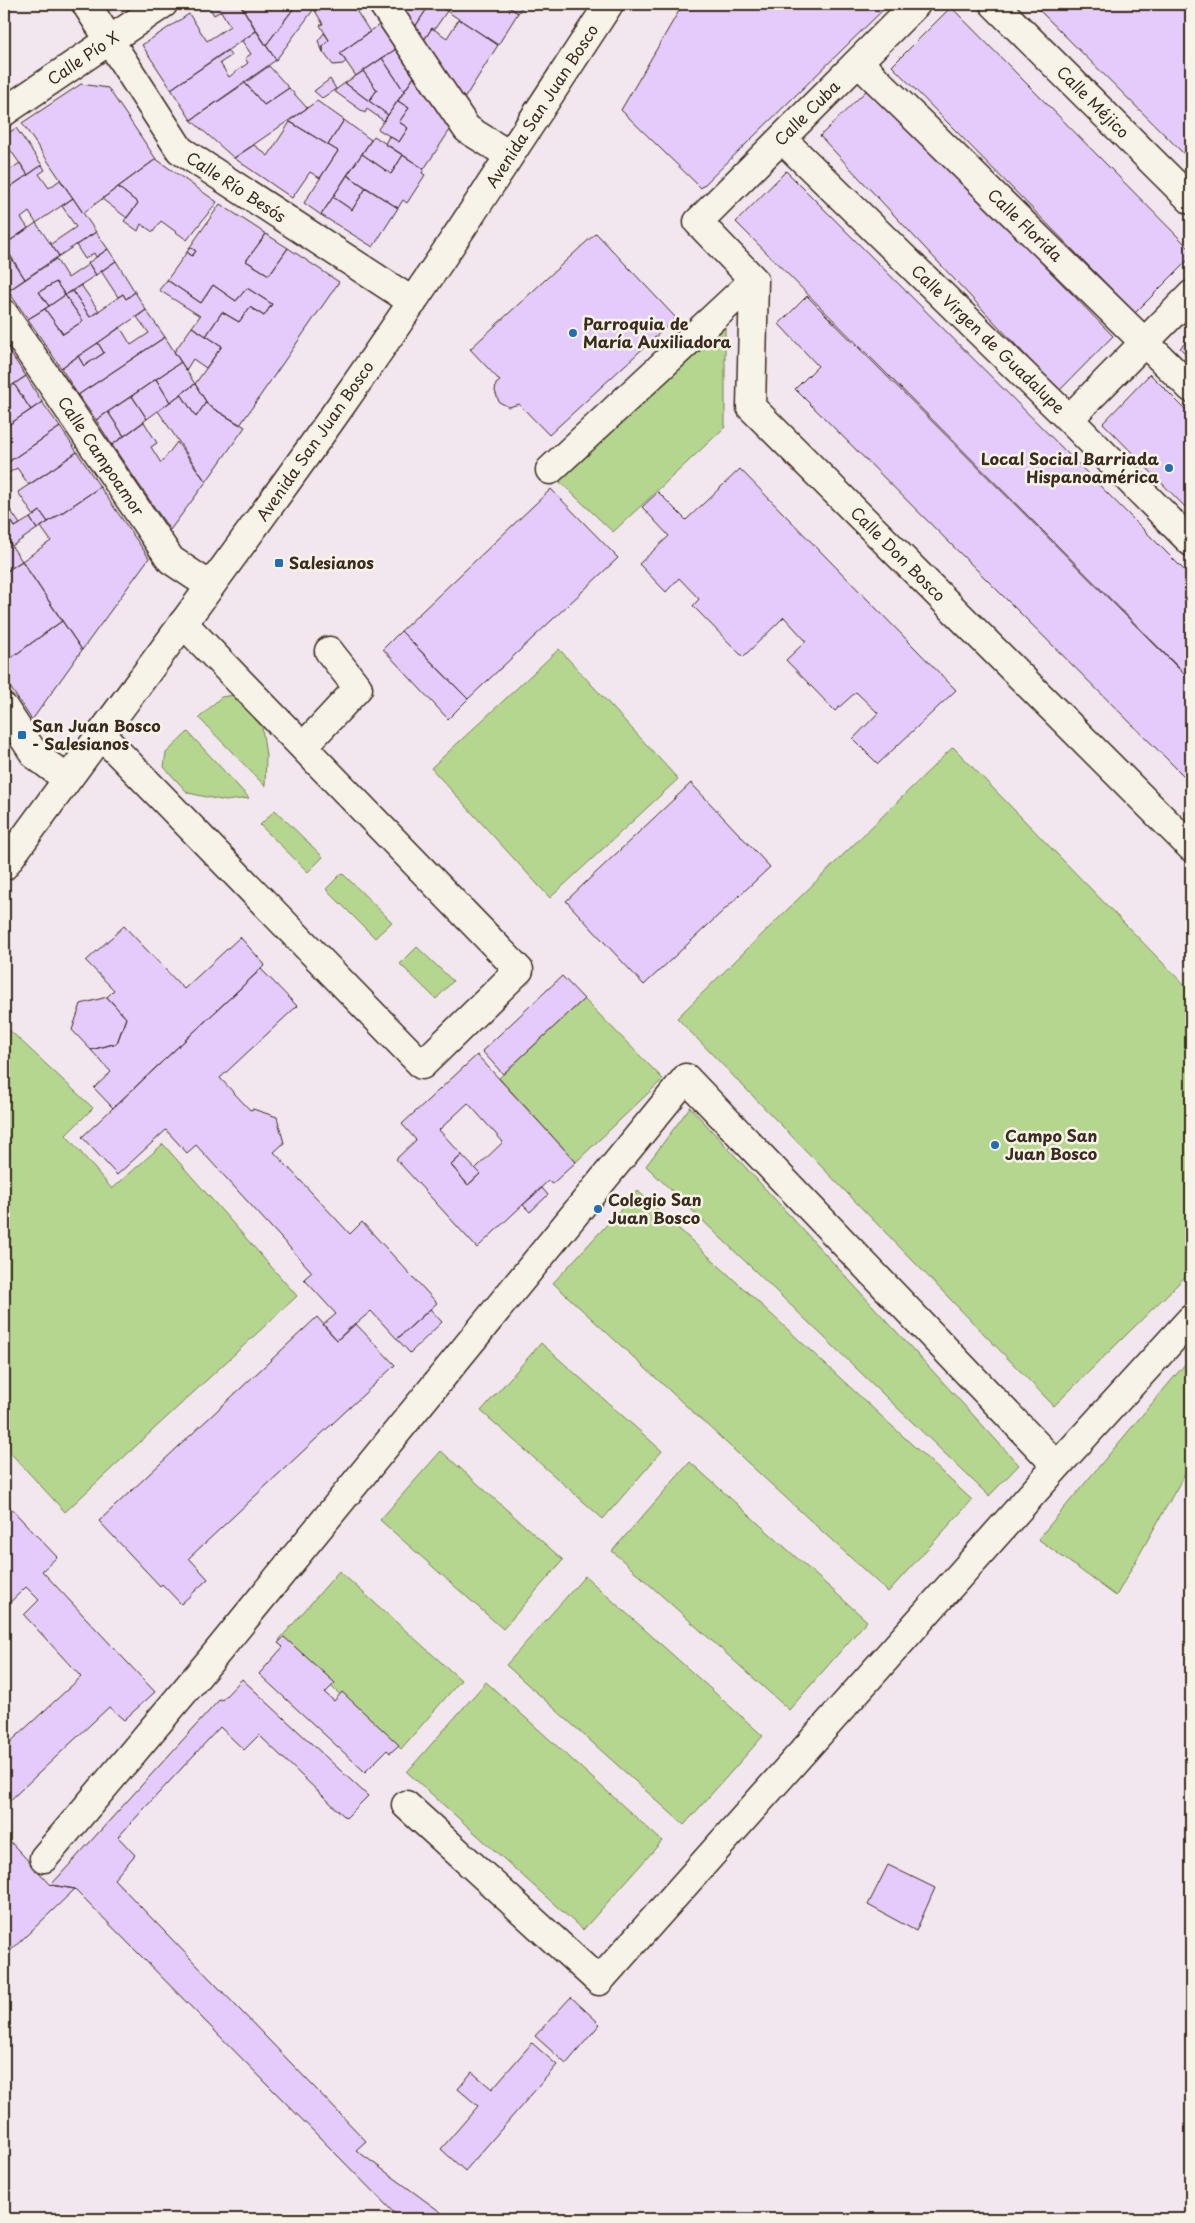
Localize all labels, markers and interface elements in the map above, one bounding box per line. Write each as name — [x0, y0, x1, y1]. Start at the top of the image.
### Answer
street label: Avenida San Juan Bosco — [479, 19, 603, 192]
street label: Calle Pío X — [42, 24, 123, 90]
street label: Calle Méjico — [1052, 60, 1136, 143]
street label: Calle Cuba — [768, 74, 845, 150]
street label: Calle Río Besós — [182, 145, 291, 227]
street label: Calle Florida — [983, 182, 1069, 266]
street label: Calle Virgen de Guadalupe — [906, 258, 1071, 418]
place label: Parroquia de María Auxiliadora — [583, 311, 732, 353]
marker: Parroquia de María Auxiliadora — [567, 327, 579, 339]
street label: Avenida San Juan Bosco — [250, 355, 379, 525]
street label: Calle Campoamor — [53, 391, 151, 521]
place label: Local Social Barriada Hispanoamérica — [981, 446, 1160, 488]
marker: Local Social Barriada Hispanoamérica — [1163, 462, 1175, 474]
street label: Calle Don Bosco — [846, 500, 952, 606]
place label: Salesianos — [289, 550, 374, 574]
marker: Salesianos — [273, 557, 285, 569]
place label: San Juan Bosco - Salesianos — [32, 713, 161, 755]
marker: San Juan Bosco - Salesianos — [16, 729, 28, 741]
place label: Campo San Juan Bosco — [1005, 1123, 1098, 1165]
marker: Campo San Juan Bosco — [989, 1139, 1001, 1151]
place label: Colegio San Juan Bosco — [608, 1187, 702, 1229]
marker: Colegio San Juan Bosco — [592, 1203, 604, 1215]

